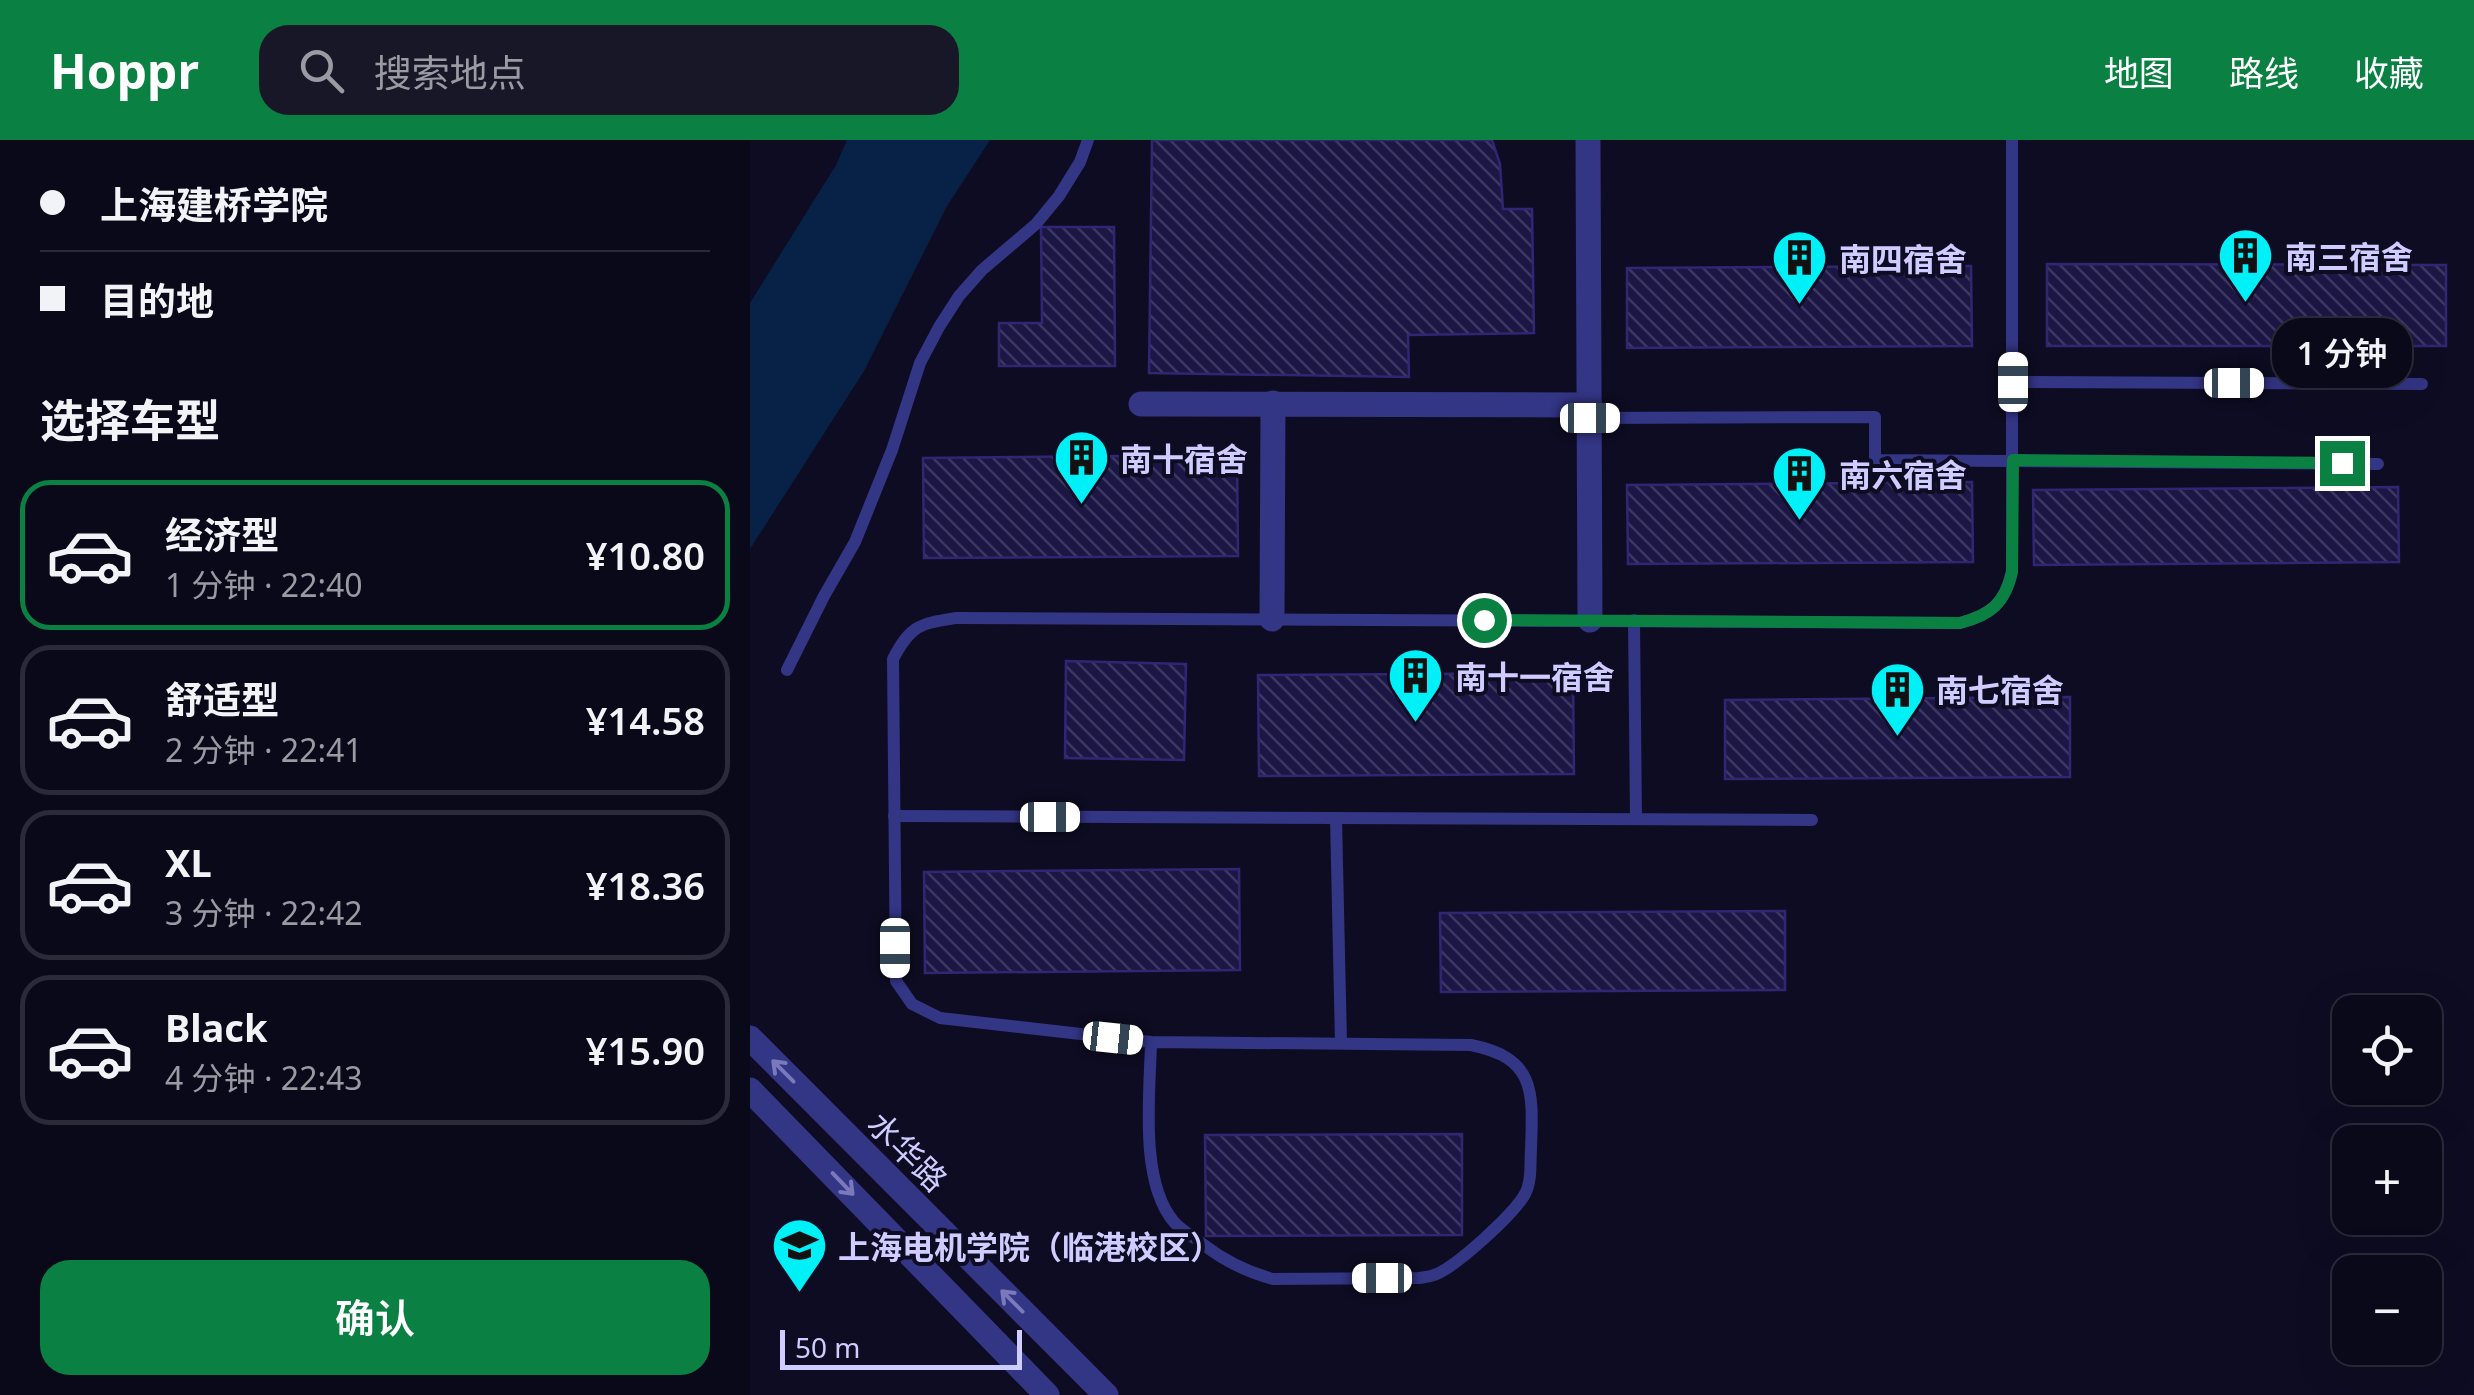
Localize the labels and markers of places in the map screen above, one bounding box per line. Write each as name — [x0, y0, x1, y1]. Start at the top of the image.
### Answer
building icon: 南三宿舍 — [2216, 226, 2276, 305]
building icon: 南四宿舍 — [1770, 228, 1830, 307]
place label: 南三宿舍 — [2285, 235, 2413, 278]
place label: 南四宿舍 — [1839, 237, 1967, 280]
building icon: 南十宿舍 — [1051, 428, 1111, 507]
place label: 南十宿舍 — [1120, 437, 1248, 480]
building icon: 南六宿舍 — [1770, 444, 1830, 523]
place label: 南六宿舍 — [1839, 453, 1967, 496]
building icon: 南十一宿舍 — [1386, 646, 1446, 725]
place label: 南十一宿舍 — [1455, 655, 1615, 698]
building icon: 南七宿舍 — [1867, 659, 1927, 738]
place label: 南七宿舍 — [1936, 668, 2064, 711]
school or university icon: 上海电机学院（临港校区） — [769, 1216, 829, 1295]
place label: 上海电机学院（临港校区） — [838, 1225, 1222, 1268]

